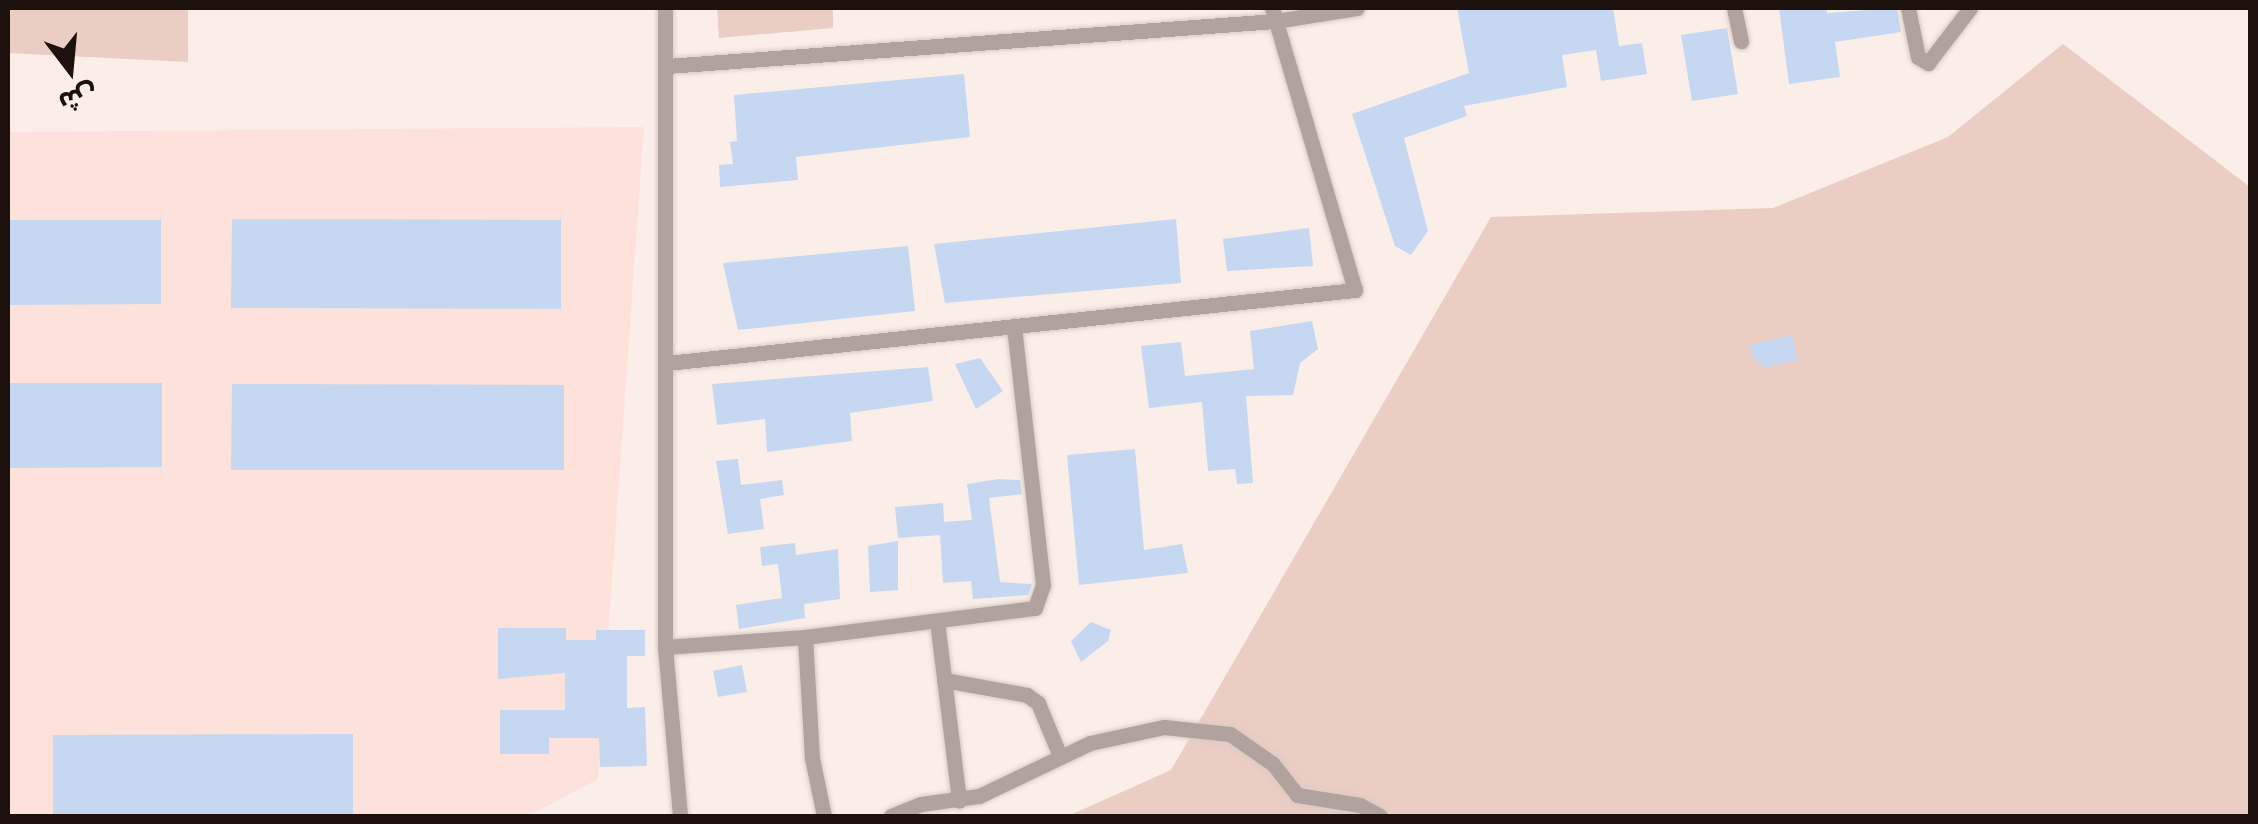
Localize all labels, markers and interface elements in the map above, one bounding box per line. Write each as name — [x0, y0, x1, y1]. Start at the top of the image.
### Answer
north arrow — [20, 20, 120, 120]
text: ش — [55, 78, 101, 120]

